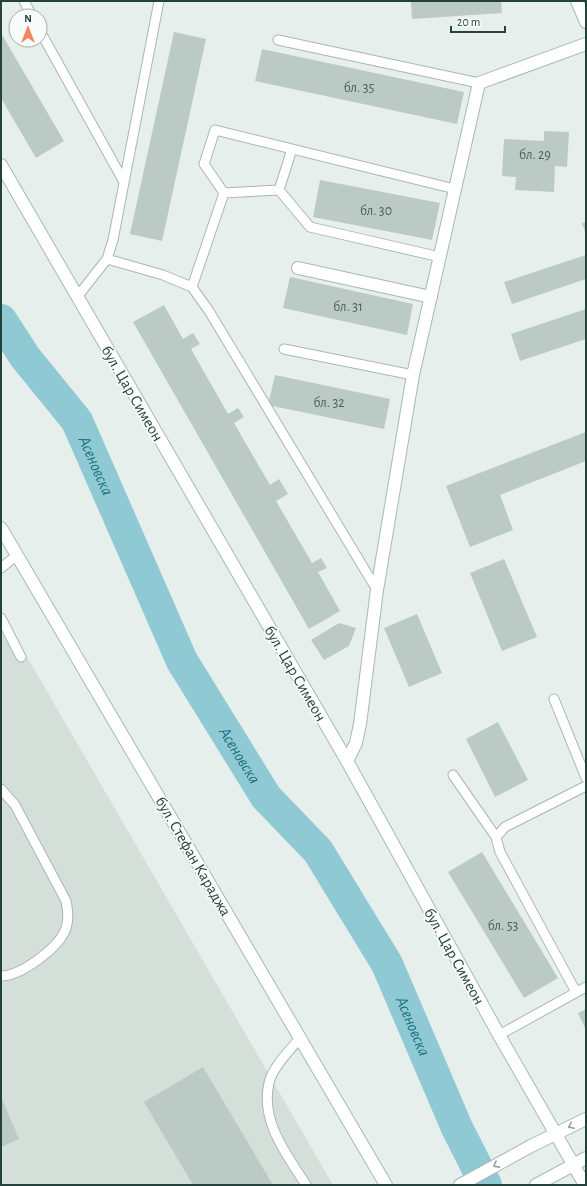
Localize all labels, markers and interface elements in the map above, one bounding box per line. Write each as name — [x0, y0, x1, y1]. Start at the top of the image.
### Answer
north arrow — [8, 8, 48, 48]
scale bar — [451, 8, 505, 34]
text: N — [24, 13, 32, 24]
text: 20 m — [457, 16, 480, 28]
house number: бл. 35 — [344, 81, 374, 95]
house number: бл. 29 — [519, 148, 551, 162]
house number: бл. 30 — [360, 204, 392, 218]
house number: бл. 31 — [333, 300, 363, 314]
street label: бул. Цар Симеон — [97, 343, 166, 445]
house number: бл. 32 — [313, 396, 345, 410]
water label: Асеновска — [75, 432, 116, 498]
street label: бул. Цар Симеон — [260, 623, 329, 725]
water label: Асеновска — [215, 723, 263, 787]
street label: бул. Стефан Караджа — [152, 794, 234, 919]
street label: бул. Цар Симеон — [420, 906, 487, 1008]
house number: бл. 53 — [488, 919, 518, 933]
water label: Асеновска — [392, 993, 433, 1058]
one-way arrow — [568, 1121, 575, 1129]
one-way arrow — [493, 1160, 500, 1168]

